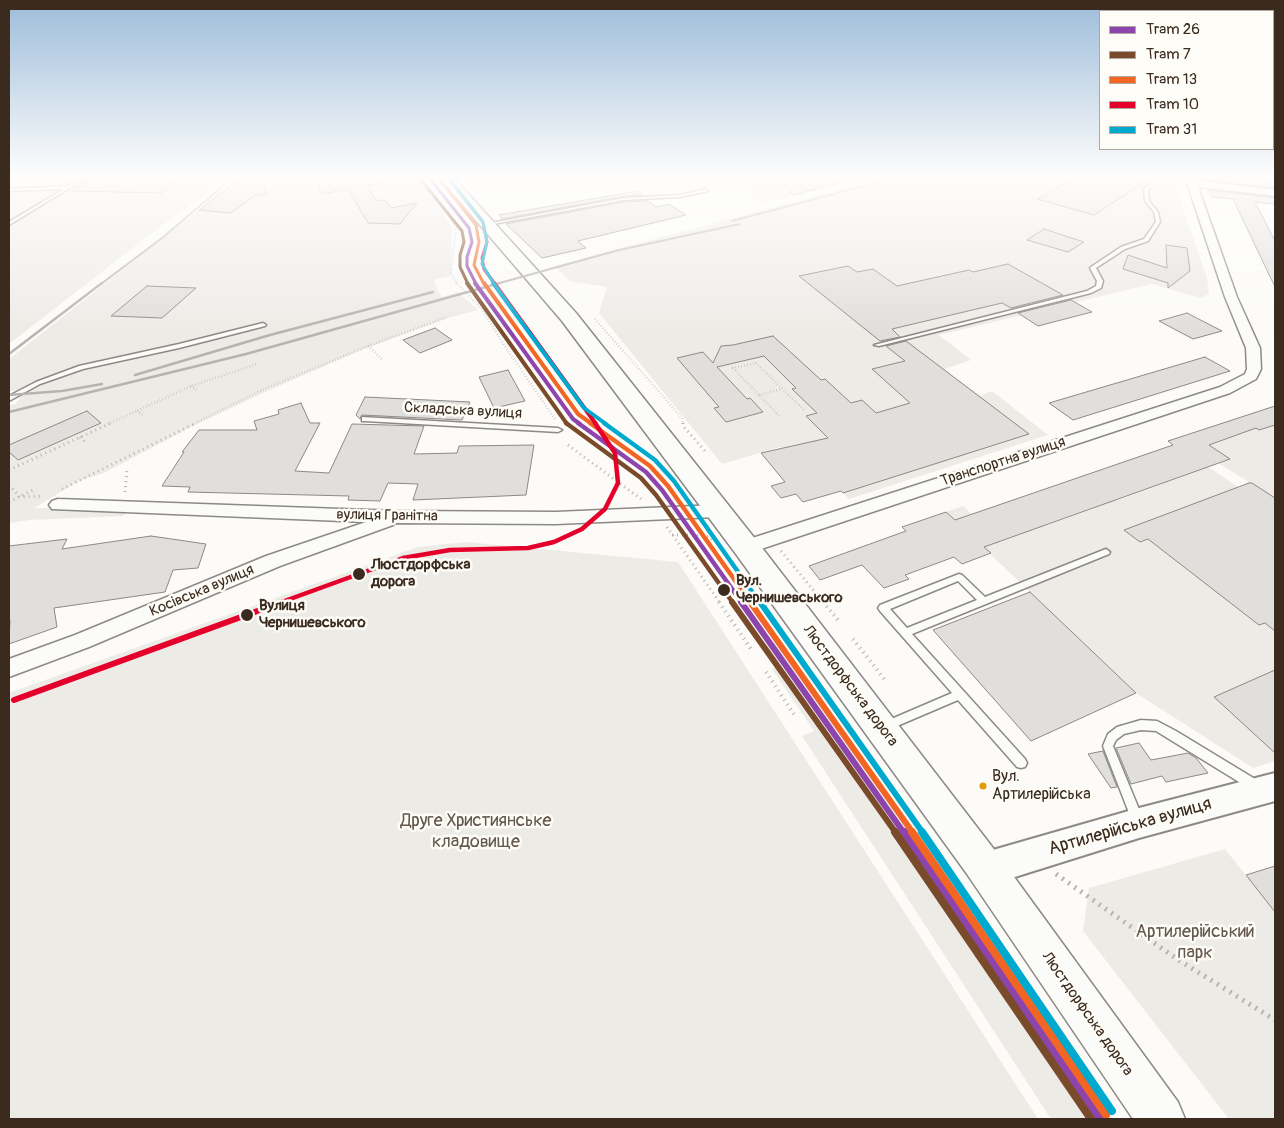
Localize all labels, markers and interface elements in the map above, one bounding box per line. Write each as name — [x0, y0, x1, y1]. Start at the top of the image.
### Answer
legend — [1099, 10, 1274, 150]
text: Tram 26 — [1146, 20, 1200, 39]
text: Tram 7 — [1146, 45, 1191, 64]
text: Tram 13 — [1146, 70, 1197, 89]
text: Tram 10 — [1146, 95, 1199, 114]
text: Tram 31 — [1146, 120, 1197, 139]
street label: Складська вулиця — [404, 399, 522, 423]
street label: Транспортна вулиця — [938, 433, 1068, 491]
street label: вулиця Гранітна — [336, 506, 438, 526]
place label: Люстдорфська дорога — [371, 556, 470, 591]
street label: Косівська вулиця — [147, 561, 257, 621]
marker: Люстдорфська дорога — [351, 566, 367, 582]
place label: Вул. Чернишевського — [736, 572, 843, 607]
marker: Вул. Чернишевського — [716, 582, 732, 598]
place label: Вулиця Чернишевського — [259, 597, 366, 632]
marker: Вулиця Чернишевського — [239, 607, 255, 623]
street label: Люстдорфська дорога — [799, 622, 901, 750]
place label: Вул. Артилерійська — [992, 767, 1091, 805]
marker: Вул. Артилерійська — [978, 781, 988, 791]
street label: Артилерійська вулиця — [1046, 793, 1214, 861]
park label: Друге Християнське кладовище — [401, 810, 551, 852]
park label: Артилерійський парк — [1135, 921, 1255, 964]
street label: Люстдорфська дорога — [1037, 949, 1137, 1079]

